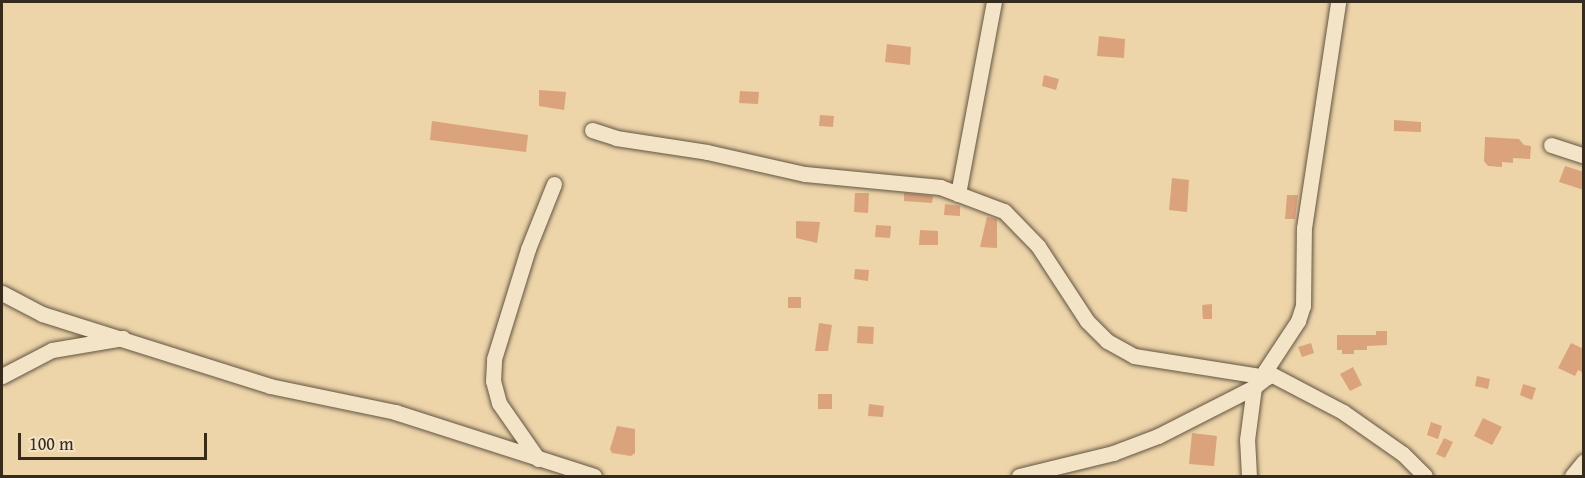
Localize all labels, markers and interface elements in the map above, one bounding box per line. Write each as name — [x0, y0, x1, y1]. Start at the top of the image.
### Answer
scale bar — [21, 421, 210, 459]
text: 100 m — [29, 430, 74, 457]

